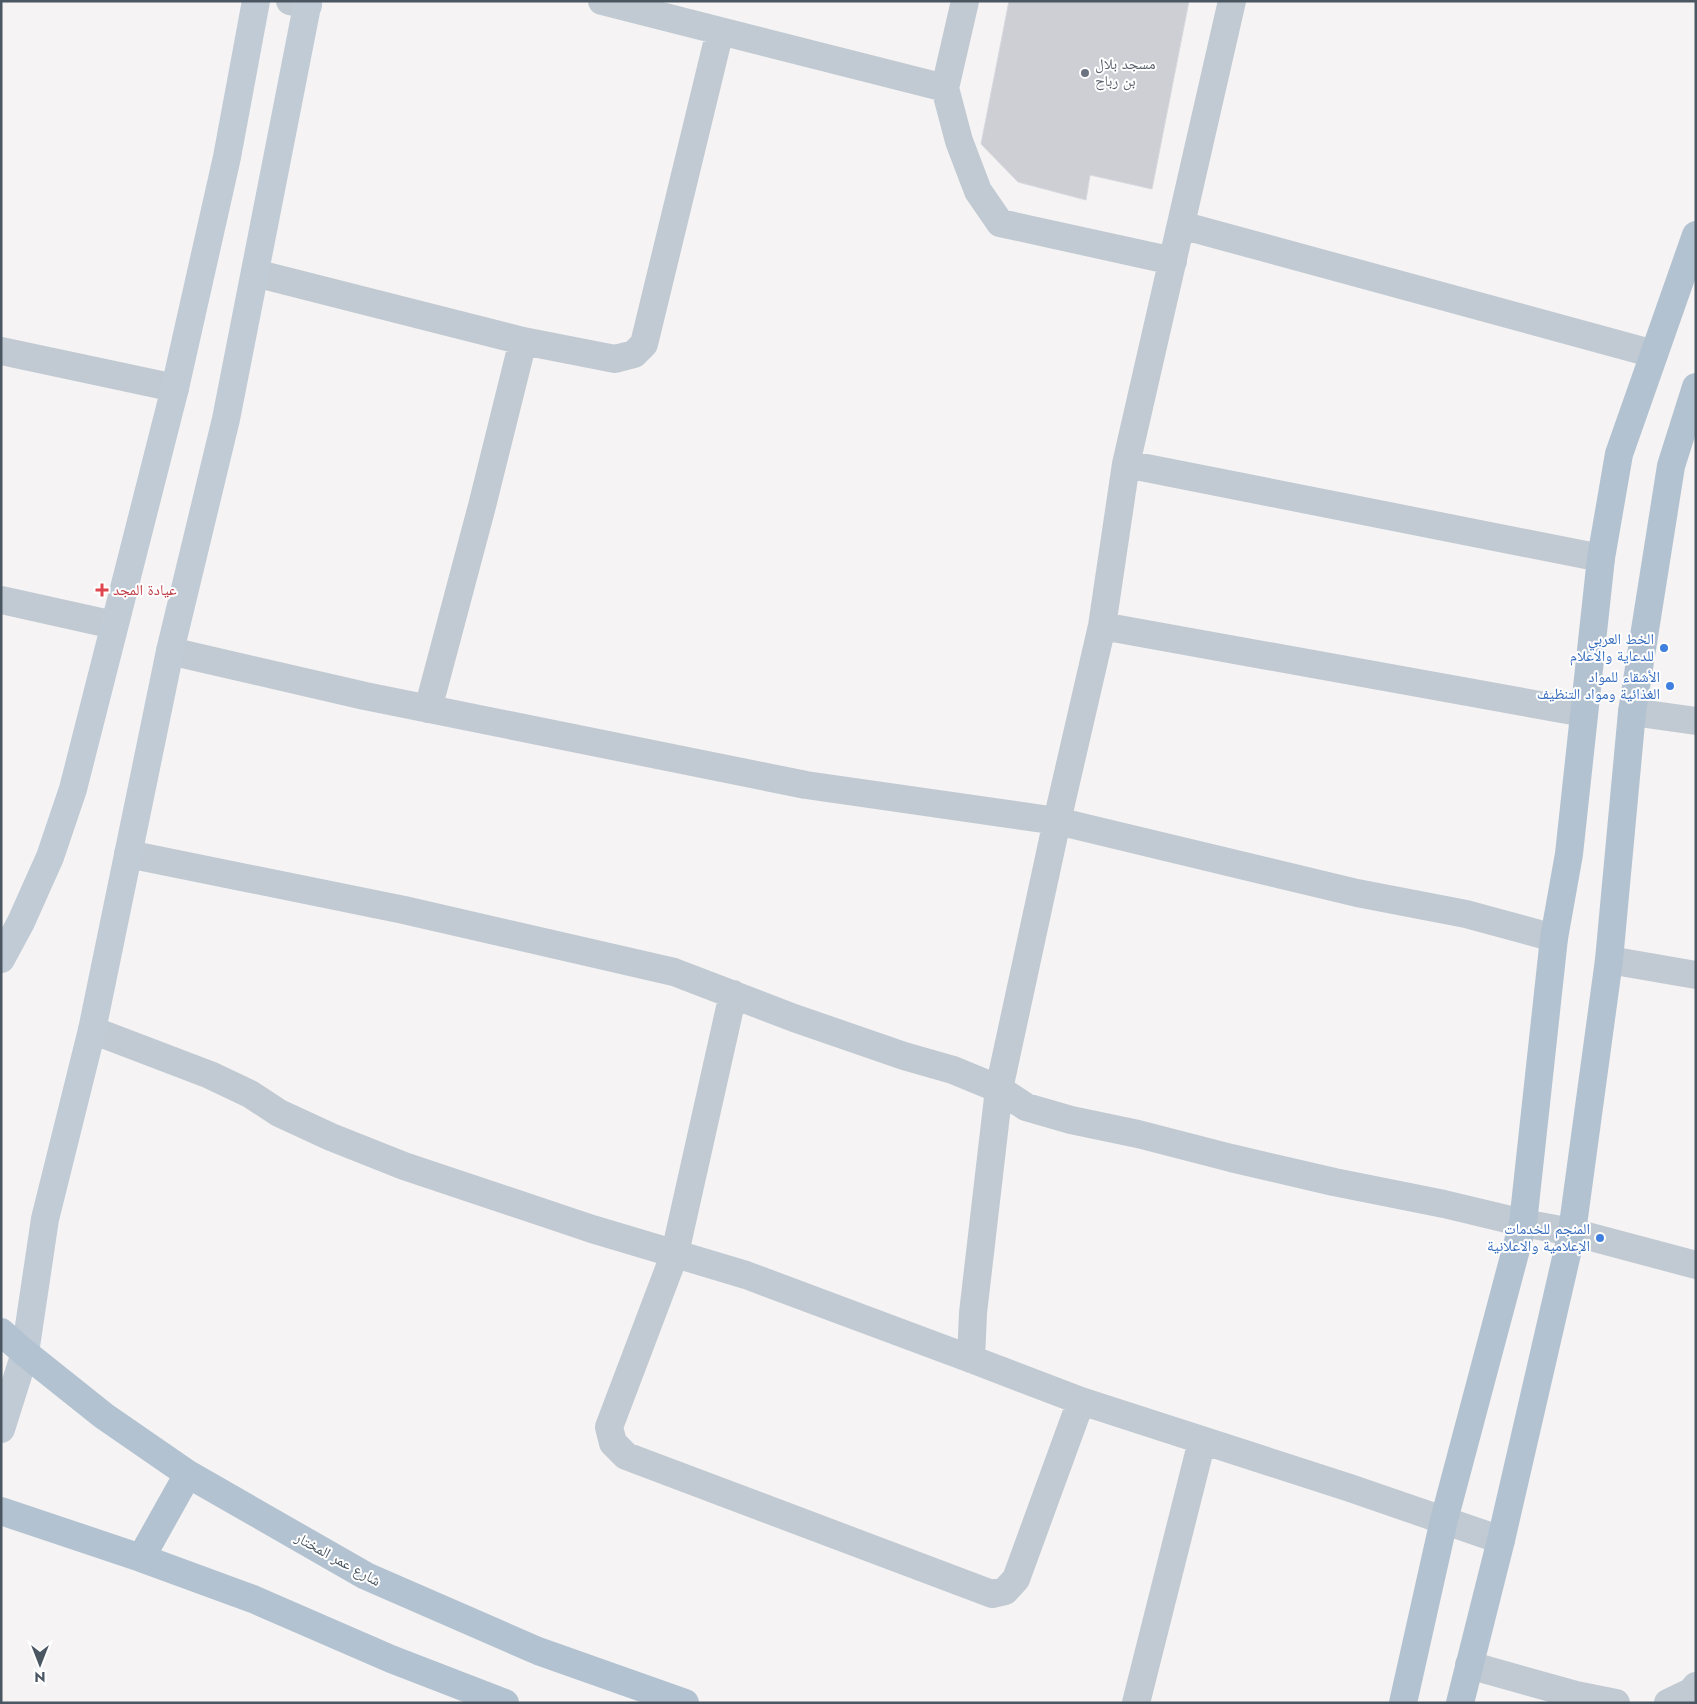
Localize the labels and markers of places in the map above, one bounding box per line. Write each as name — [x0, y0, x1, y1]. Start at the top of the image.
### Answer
place label: مسجد بلال بن رباح — [1095, 53, 1156, 92]
marker: مسجد بلال بن رباح — [1079, 67, 1091, 79]
place label: عيادة المجد — [113, 579, 177, 601]
marker: عيادة المجد — [95, 583, 109, 597]
place label: الخط العربي للدعاية والاعلام — [1570, 628, 1654, 667]
marker: الخط العربي للدعاية والاعلام — [1658, 642, 1670, 654]
place label: الأشقاء للمواد الغذائية ومواد التنظيف — [1537, 666, 1660, 705]
marker: الأشقاء للمواد الغذائية ومواد التنظيف — [1664, 680, 1676, 692]
place label: المنجم للخدمات الإعلامية والاعلانية — [1487, 1218, 1590, 1257]
marker: المنجم للخدمات الإعلامية والاعلانية — [1594, 1232, 1606, 1244]

